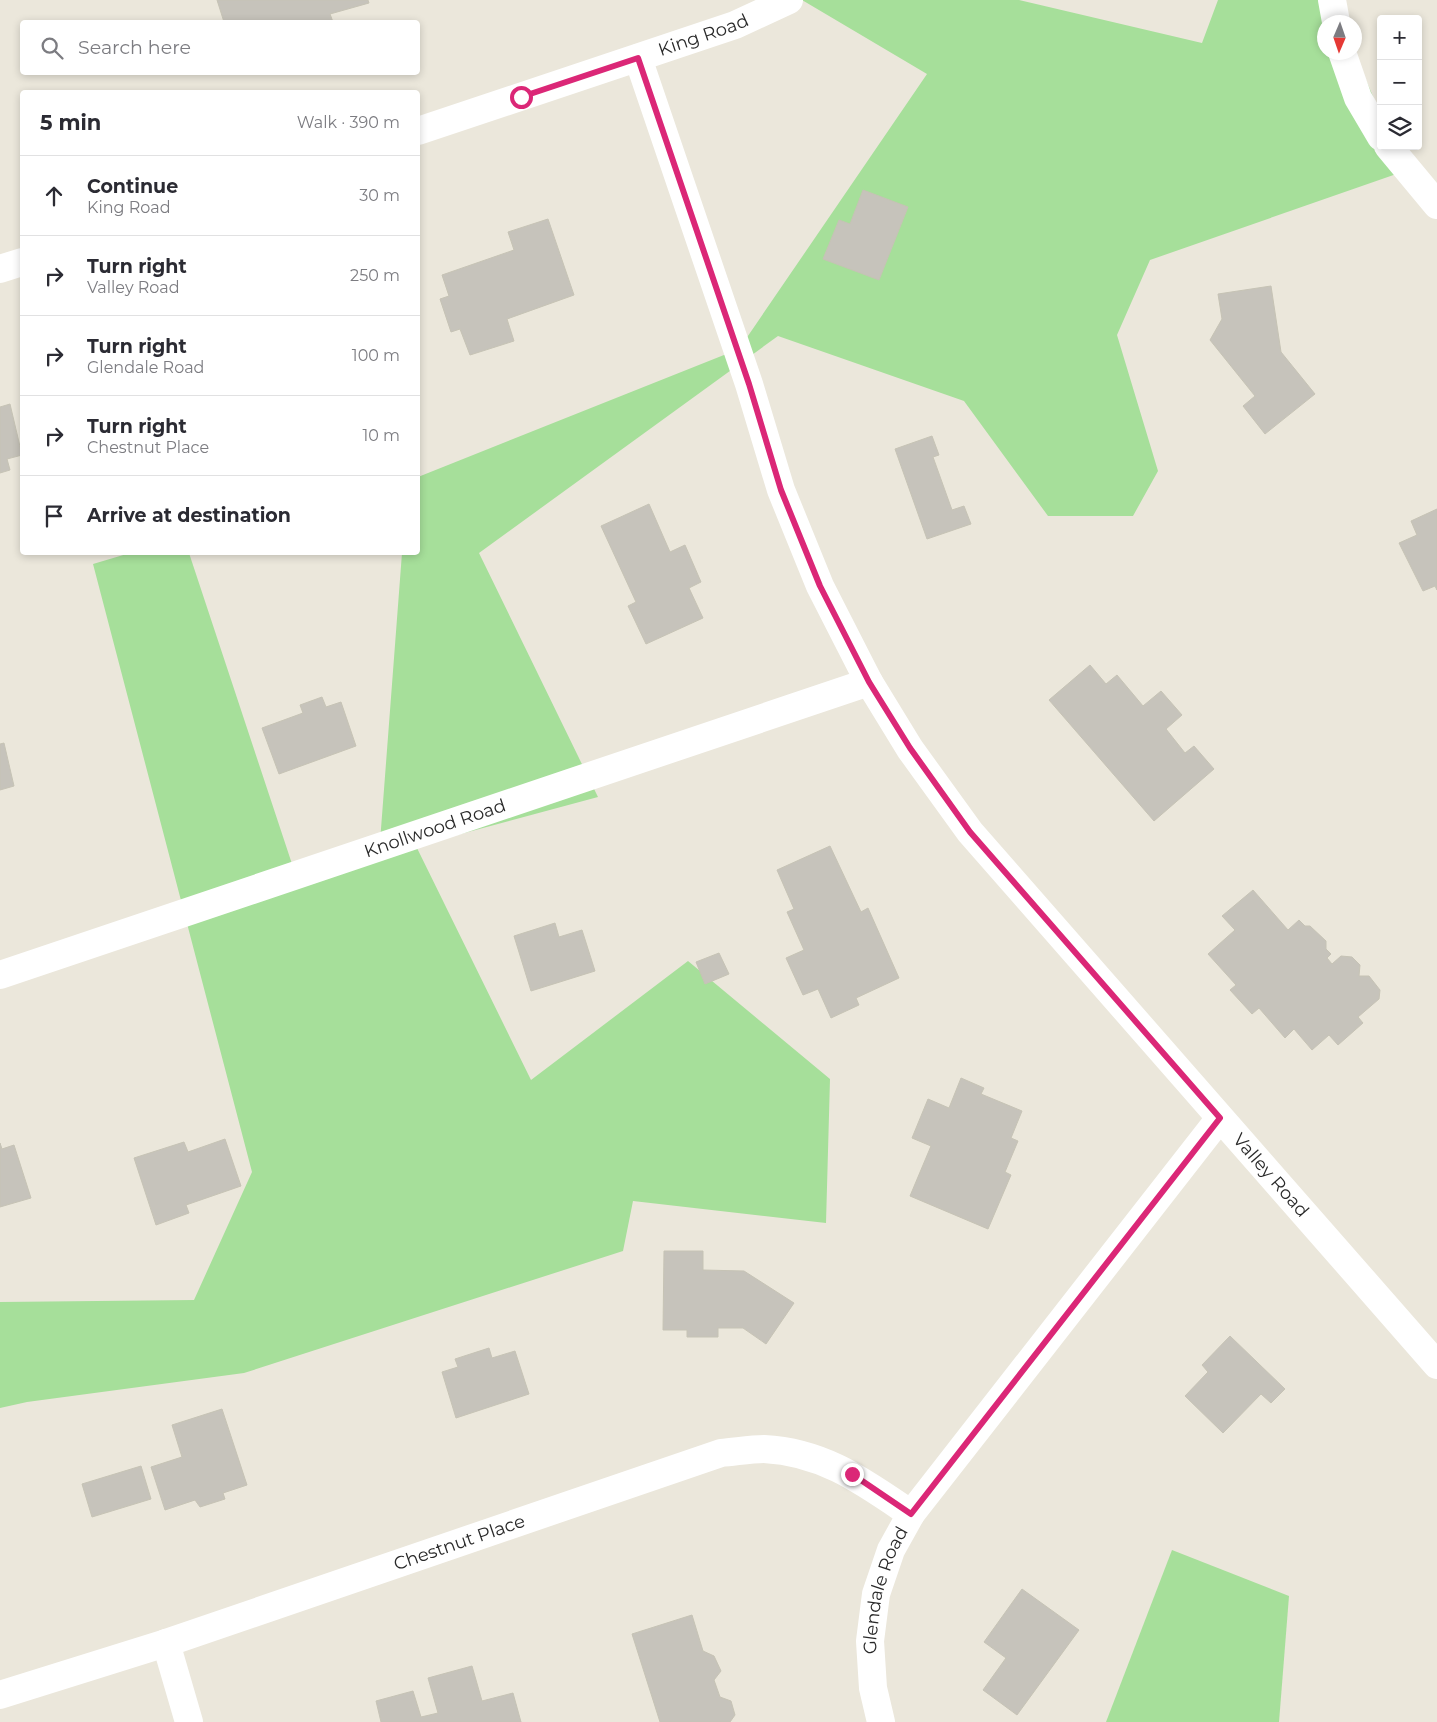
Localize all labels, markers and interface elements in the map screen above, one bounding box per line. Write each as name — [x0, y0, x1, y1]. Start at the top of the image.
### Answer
street label: King Road — [655, 9, 752, 61]
north arrow — [1317, 15, 1362, 60]
map controls — [1377, 15, 1422, 150]
button: + — [1377, 15, 1422, 60]
search box — [20, 20, 420, 75]
icon: search — [38, 34, 66, 62]
text: Search here — [78, 36, 191, 59]
button: − — [1377, 60, 1422, 105]
route start — [510, 86, 533, 109]
button: layers — [1377, 105, 1422, 150]
text: 5 min — [40, 110, 101, 135]
text: Walk · 390 m — [297, 113, 400, 132]
text: Continue — [87, 175, 178, 198]
icon: ahead — [40, 182, 68, 210]
text: 30 m — [359, 186, 400, 205]
text: King Road — [87, 198, 170, 217]
text: Turn right — [87, 255, 187, 278]
icon: right — [40, 262, 68, 290]
text: 250 m — [350, 266, 400, 285]
text: Valley Road — [87, 278, 180, 297]
text: Turn right — [87, 335, 187, 358]
icon: right — [40, 342, 68, 370]
text: 100 m — [352, 346, 400, 365]
text: Glendale Road — [87, 358, 204, 377]
text: Turn right — [87, 415, 187, 438]
icon: right — [40, 422, 68, 450]
text: 10 m — [362, 426, 400, 445]
text: Chestnut Place — [87, 438, 209, 457]
icon: arrive — [40, 502, 68, 530]
text: Arrive at destination — [87, 504, 291, 527]
street label: Knollwood Road — [361, 794, 509, 862]
street label: Valley Road — [1228, 1129, 1313, 1222]
route end — [841, 1463, 864, 1486]
street label: Chestnut Place — [391, 1510, 528, 1575]
street label: Glendale Road — [859, 1523, 913, 1655]

